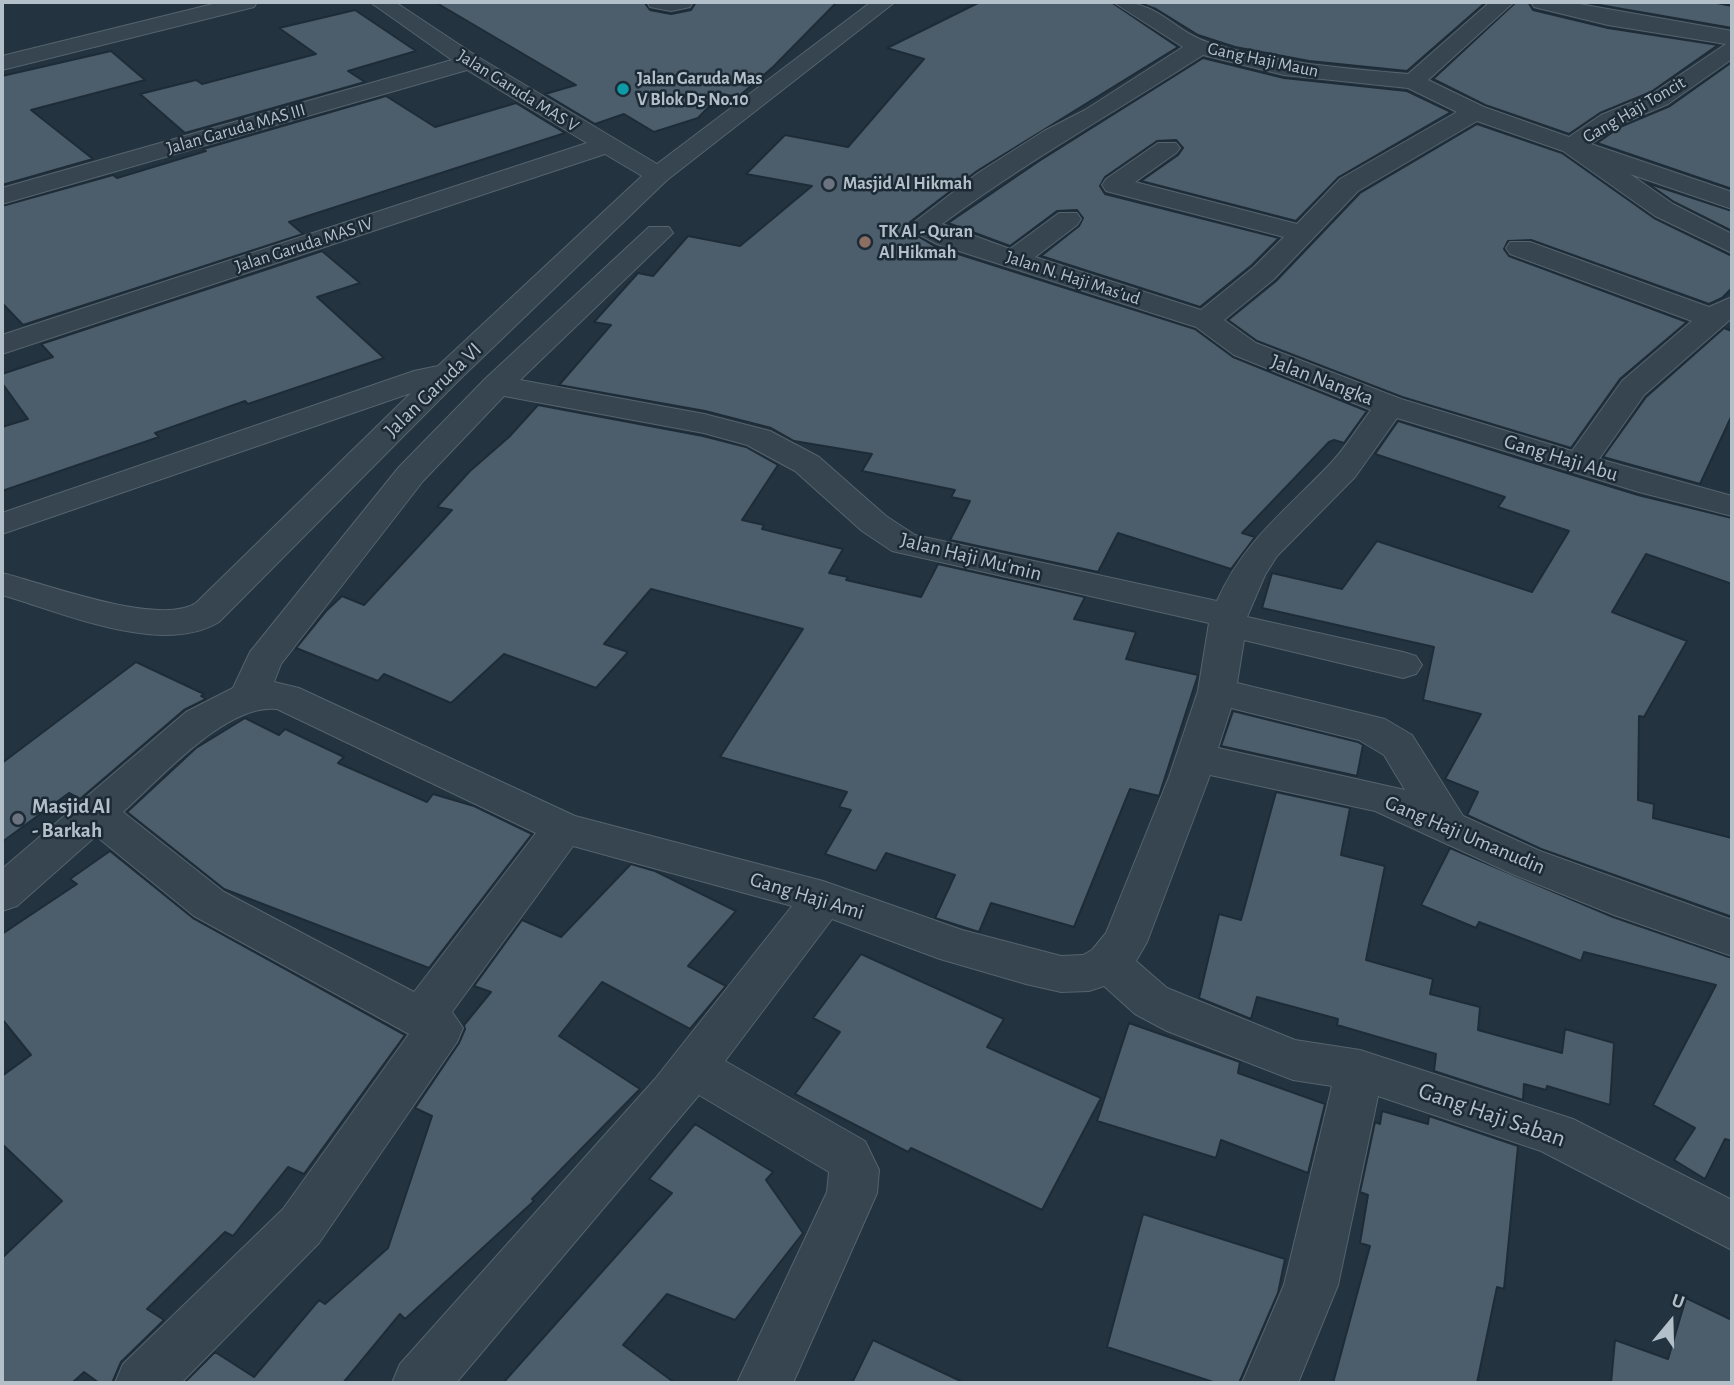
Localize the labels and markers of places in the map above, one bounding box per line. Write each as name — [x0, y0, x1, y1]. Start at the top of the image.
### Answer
place label: Jalan Garuda Mas V Blok D5 No.10 — [637, 68, 762, 110]
marker: Jalan Garuda Mas V Blok D5 No.10 — [615, 81, 631, 97]
place label: Masjid Al Hikmah — [843, 173, 972, 195]
marker: Masjid Al Hikmah — [821, 176, 837, 192]
place label: TK Al - Quran Al Hikmah — [879, 221, 973, 264]
marker: TK Al - Quran Al Hikmah — [857, 234, 873, 250]
place label: Masjid Al - Barkah — [32, 794, 111, 844]
marker: Masjid Al - Barkah — [10, 811, 26, 827]

